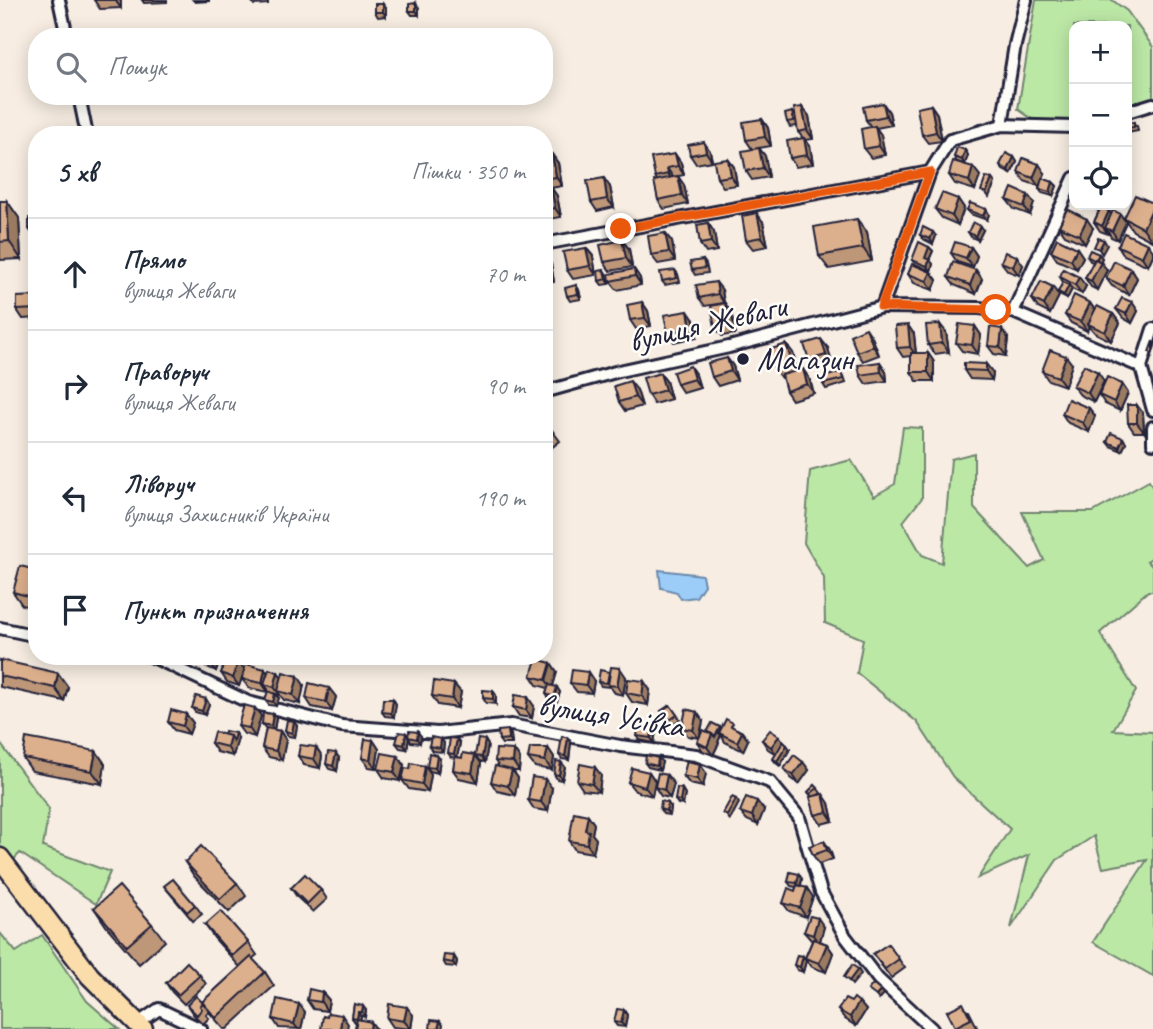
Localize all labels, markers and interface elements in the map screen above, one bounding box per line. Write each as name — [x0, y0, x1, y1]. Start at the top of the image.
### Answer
map controls — [1069, 21, 1132, 210]
button: + — [1069, 21, 1132, 84]
search box — [28, 28, 553, 105]
icon: search — [52, 48, 90, 86]
text: Пошук — [108, 50, 166, 83]
button: − — [1069, 84, 1132, 147]
button: locate — [1069, 147, 1132, 210]
text: 5 хв — [56, 153, 96, 191]
text: Пішки · 350 m — [411, 157, 525, 186]
route end — [605, 213, 636, 244]
text: Прямо — [123, 243, 185, 276]
icon: ahead — [56, 255, 94, 293]
text: 70 m — [486, 260, 525, 289]
text: вулиця Жеваги — [123, 276, 235, 305]
street label: вулиця Жеваги — [624, 284, 793, 361]
route start — [980, 294, 1011, 325]
place label: Магазин — [757, 338, 856, 380]
marker: Магазин — [735, 351, 751, 367]
text: Праворуч — [123, 355, 208, 388]
icon: right — [56, 367, 94, 405]
text: 90 m — [486, 372, 525, 401]
text: вулиця Жеваги — [123, 388, 235, 417]
text: Ліворуч — [123, 467, 194, 500]
icon: left — [56, 479, 94, 517]
text: 190 m — [476, 484, 525, 513]
text: вулиця Захисників України — [123, 500, 329, 529]
icon: arrive — [56, 591, 94, 629]
text: Пункт призначення — [123, 594, 308, 627]
street label: вулиця Усівка — [535, 683, 689, 748]

